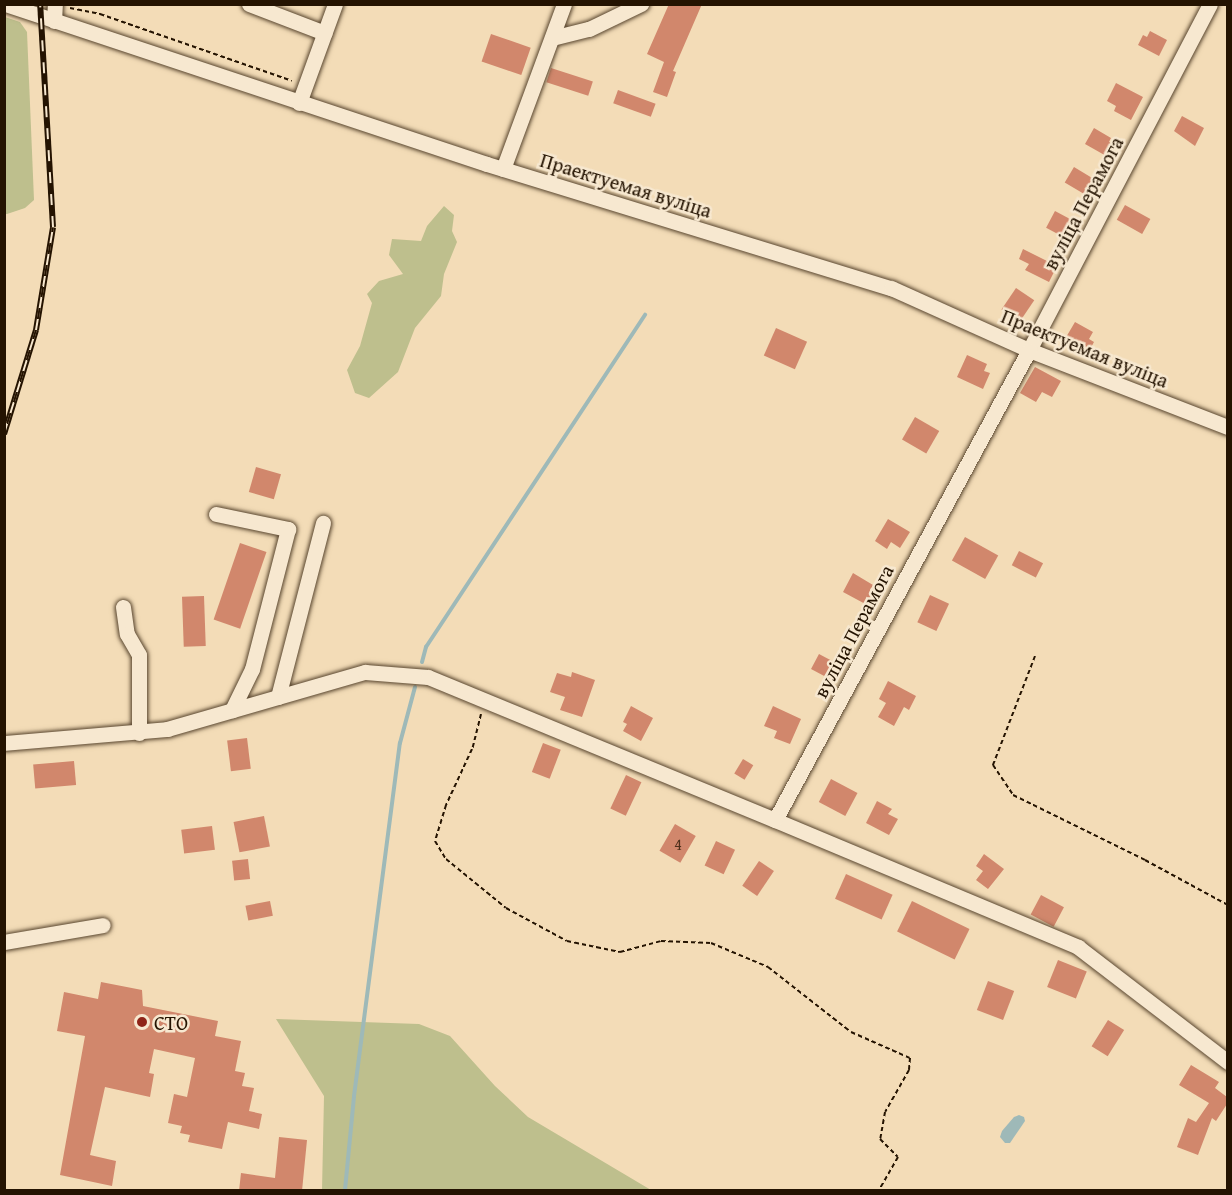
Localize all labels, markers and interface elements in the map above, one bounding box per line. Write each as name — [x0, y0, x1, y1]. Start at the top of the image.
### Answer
street label: вуліца Перамога — [1038, 133, 1128, 273]
street label: Праектуемая вуліца — [537, 147, 715, 223]
street label: Праектуемая вуліца — [998, 304, 1172, 392]
street label: вуліца Перамога — [808, 561, 898, 701]
house number: 4 — [674, 834, 682, 854]
place label: СТО — [154, 1010, 188, 1034]
marker: СТО — [135, 1015, 149, 1029]

